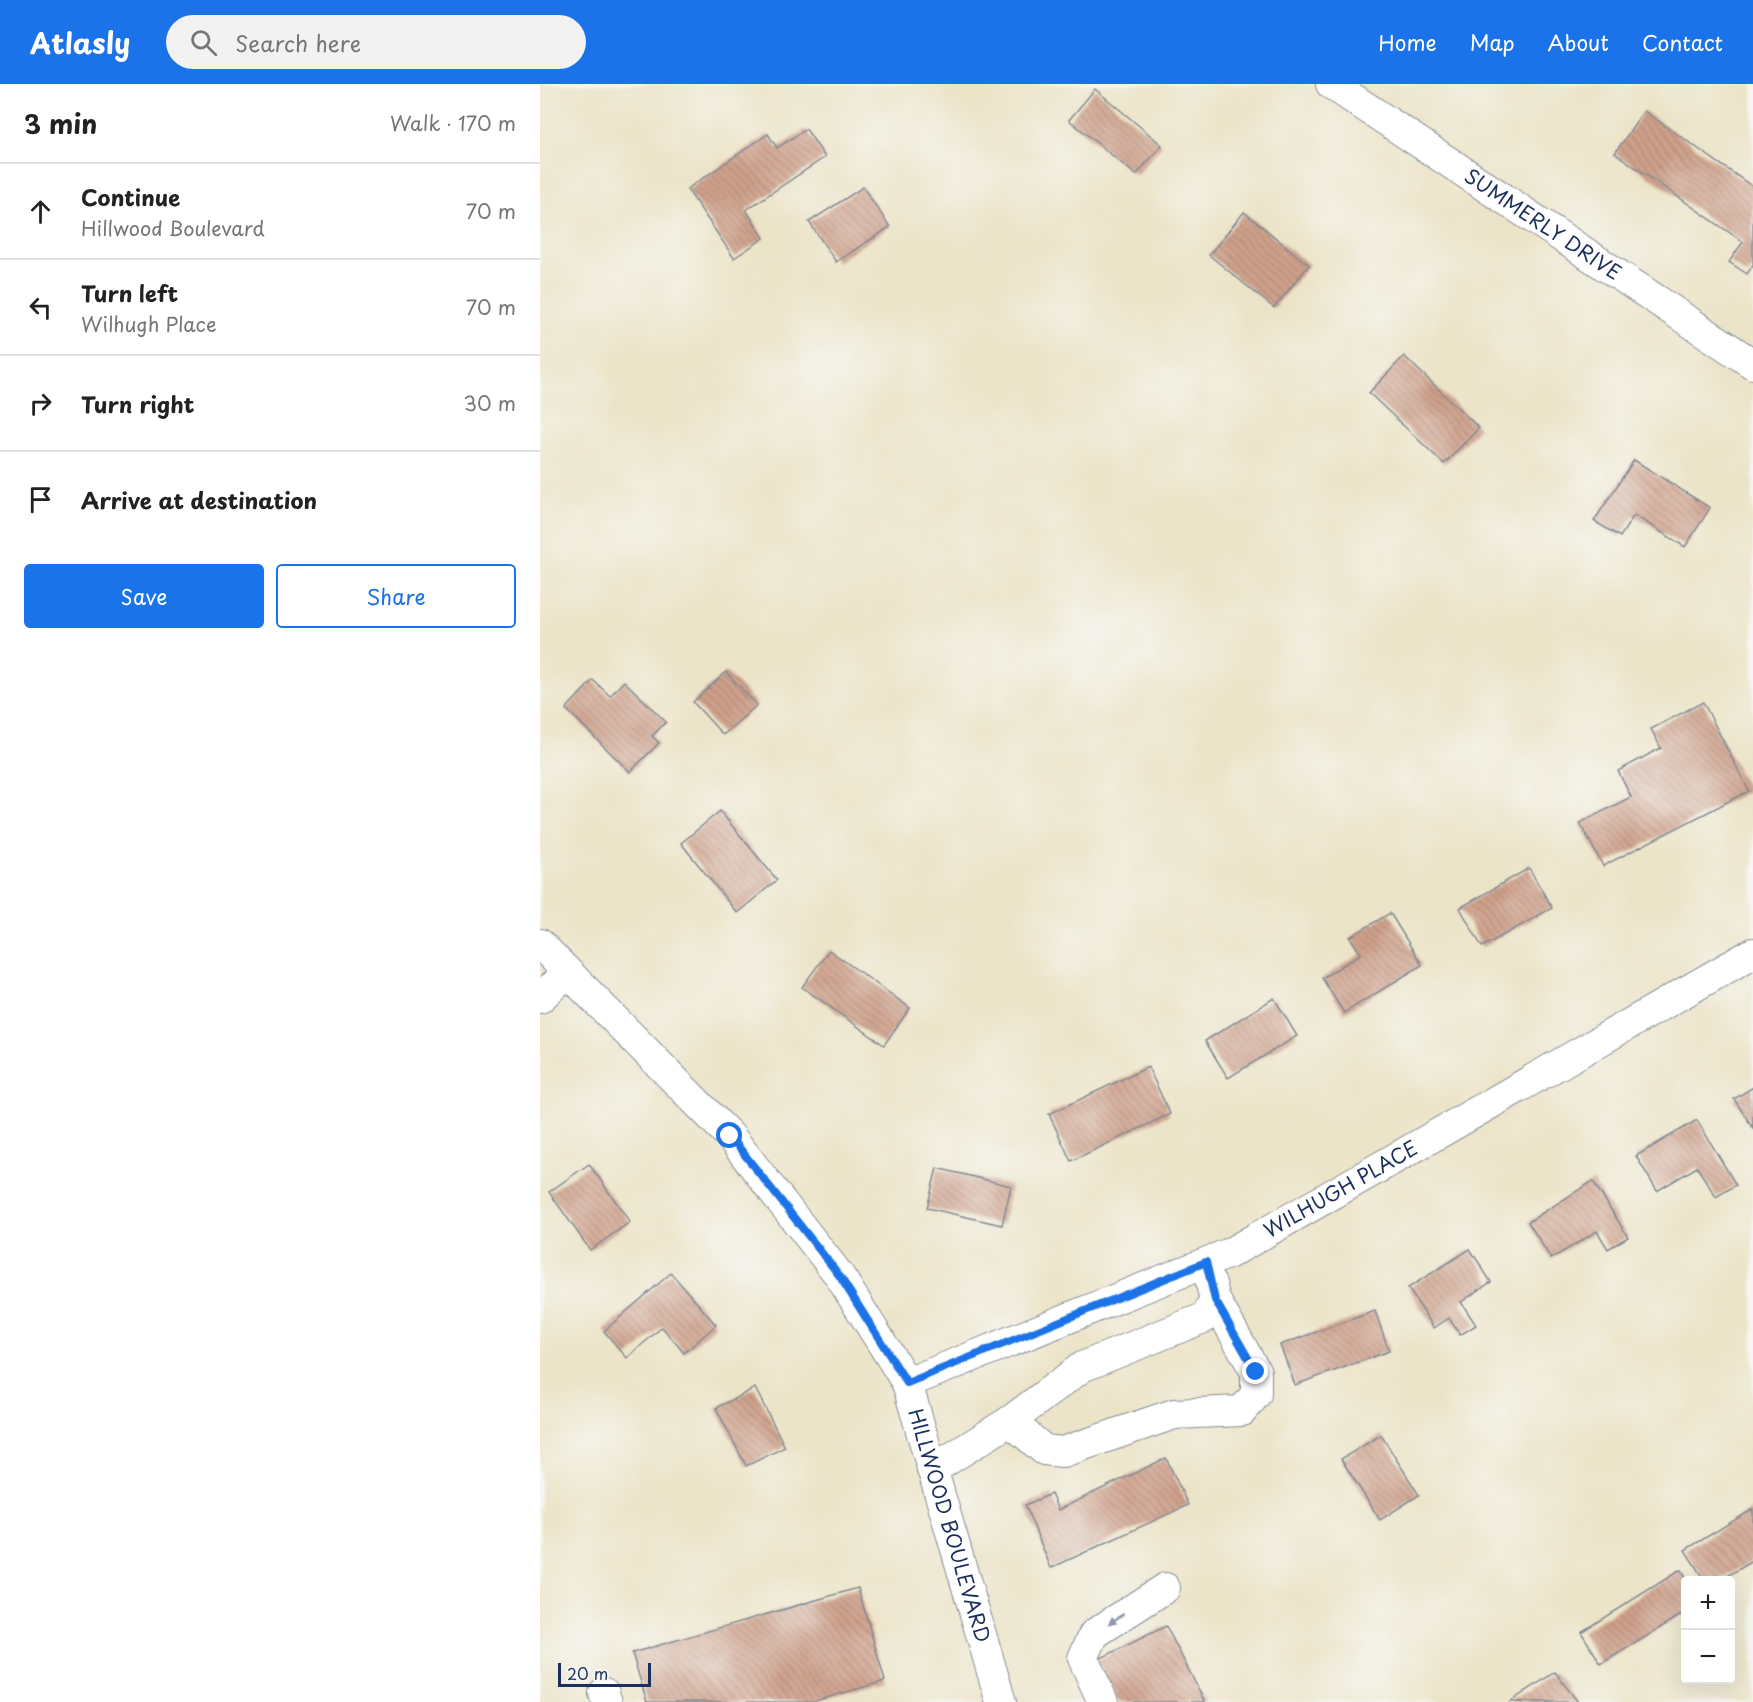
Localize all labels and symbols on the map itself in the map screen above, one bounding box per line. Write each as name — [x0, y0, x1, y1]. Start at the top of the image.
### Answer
street label: SUMMERLY DRIVE — [1459, 161, 1628, 287]
route start — [716, 1122, 742, 1148]
street label: WILHUGH PLACE — [1258, 1132, 1423, 1245]
route end — [1242, 1358, 1268, 1384]
street label: HILLWOOD BOULEVARD — [901, 1405, 999, 1646]
one-way arrow — [1108, 1614, 1124, 1625]
scale bar — [558, 1660, 651, 1688]

